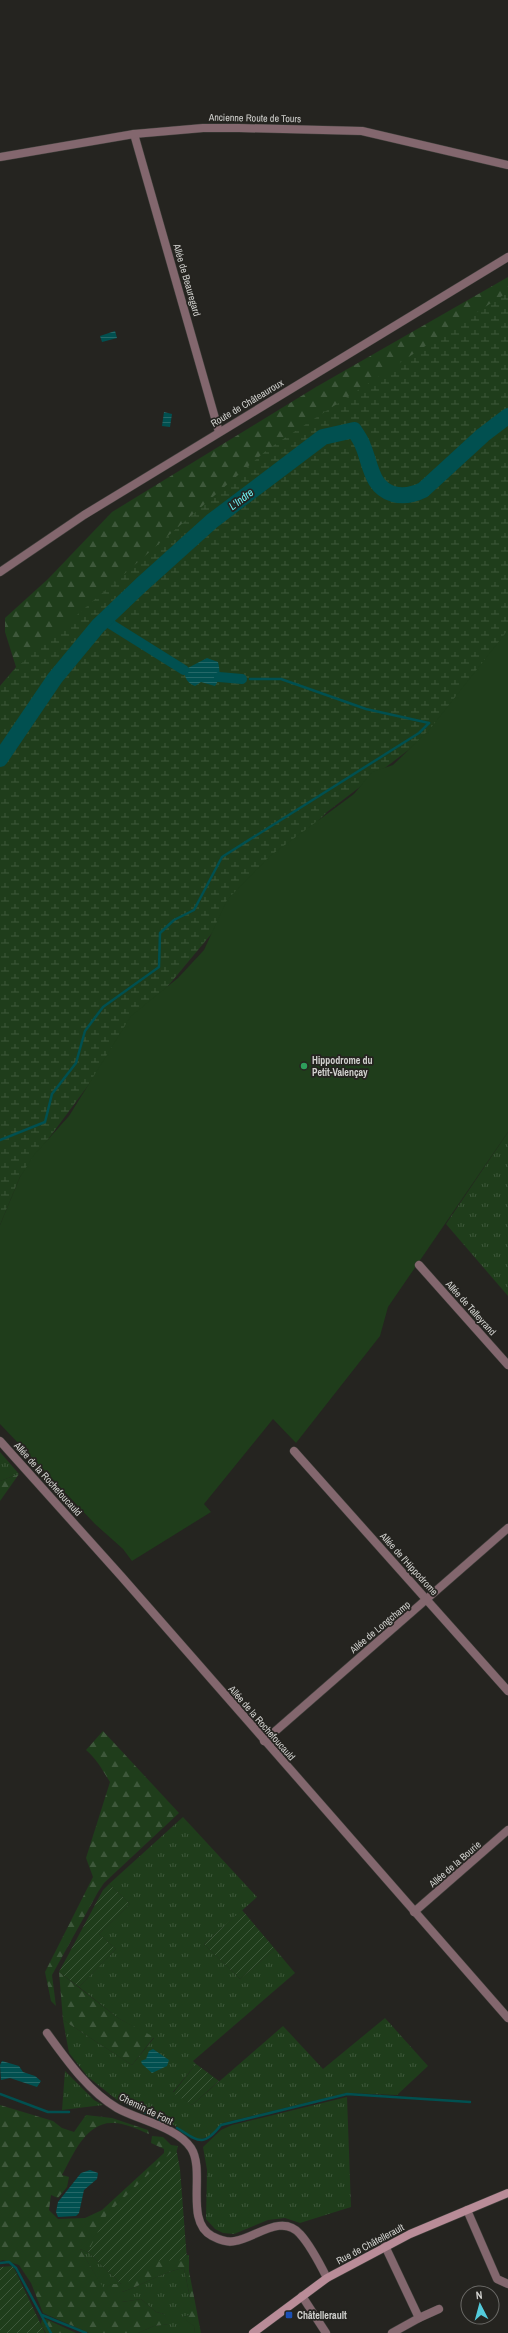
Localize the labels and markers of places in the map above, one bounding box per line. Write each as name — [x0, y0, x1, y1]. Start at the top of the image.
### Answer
place label: Hippodrome du Petit-Valençay — [312, 1054, 373, 1079]
marker: Hippodrome du Petit-Valençay — [299, 1061, 309, 1071]
place label: Châtellerault — [297, 2309, 347, 2322]
marker: Châtellerault — [284, 2310, 294, 2320]

